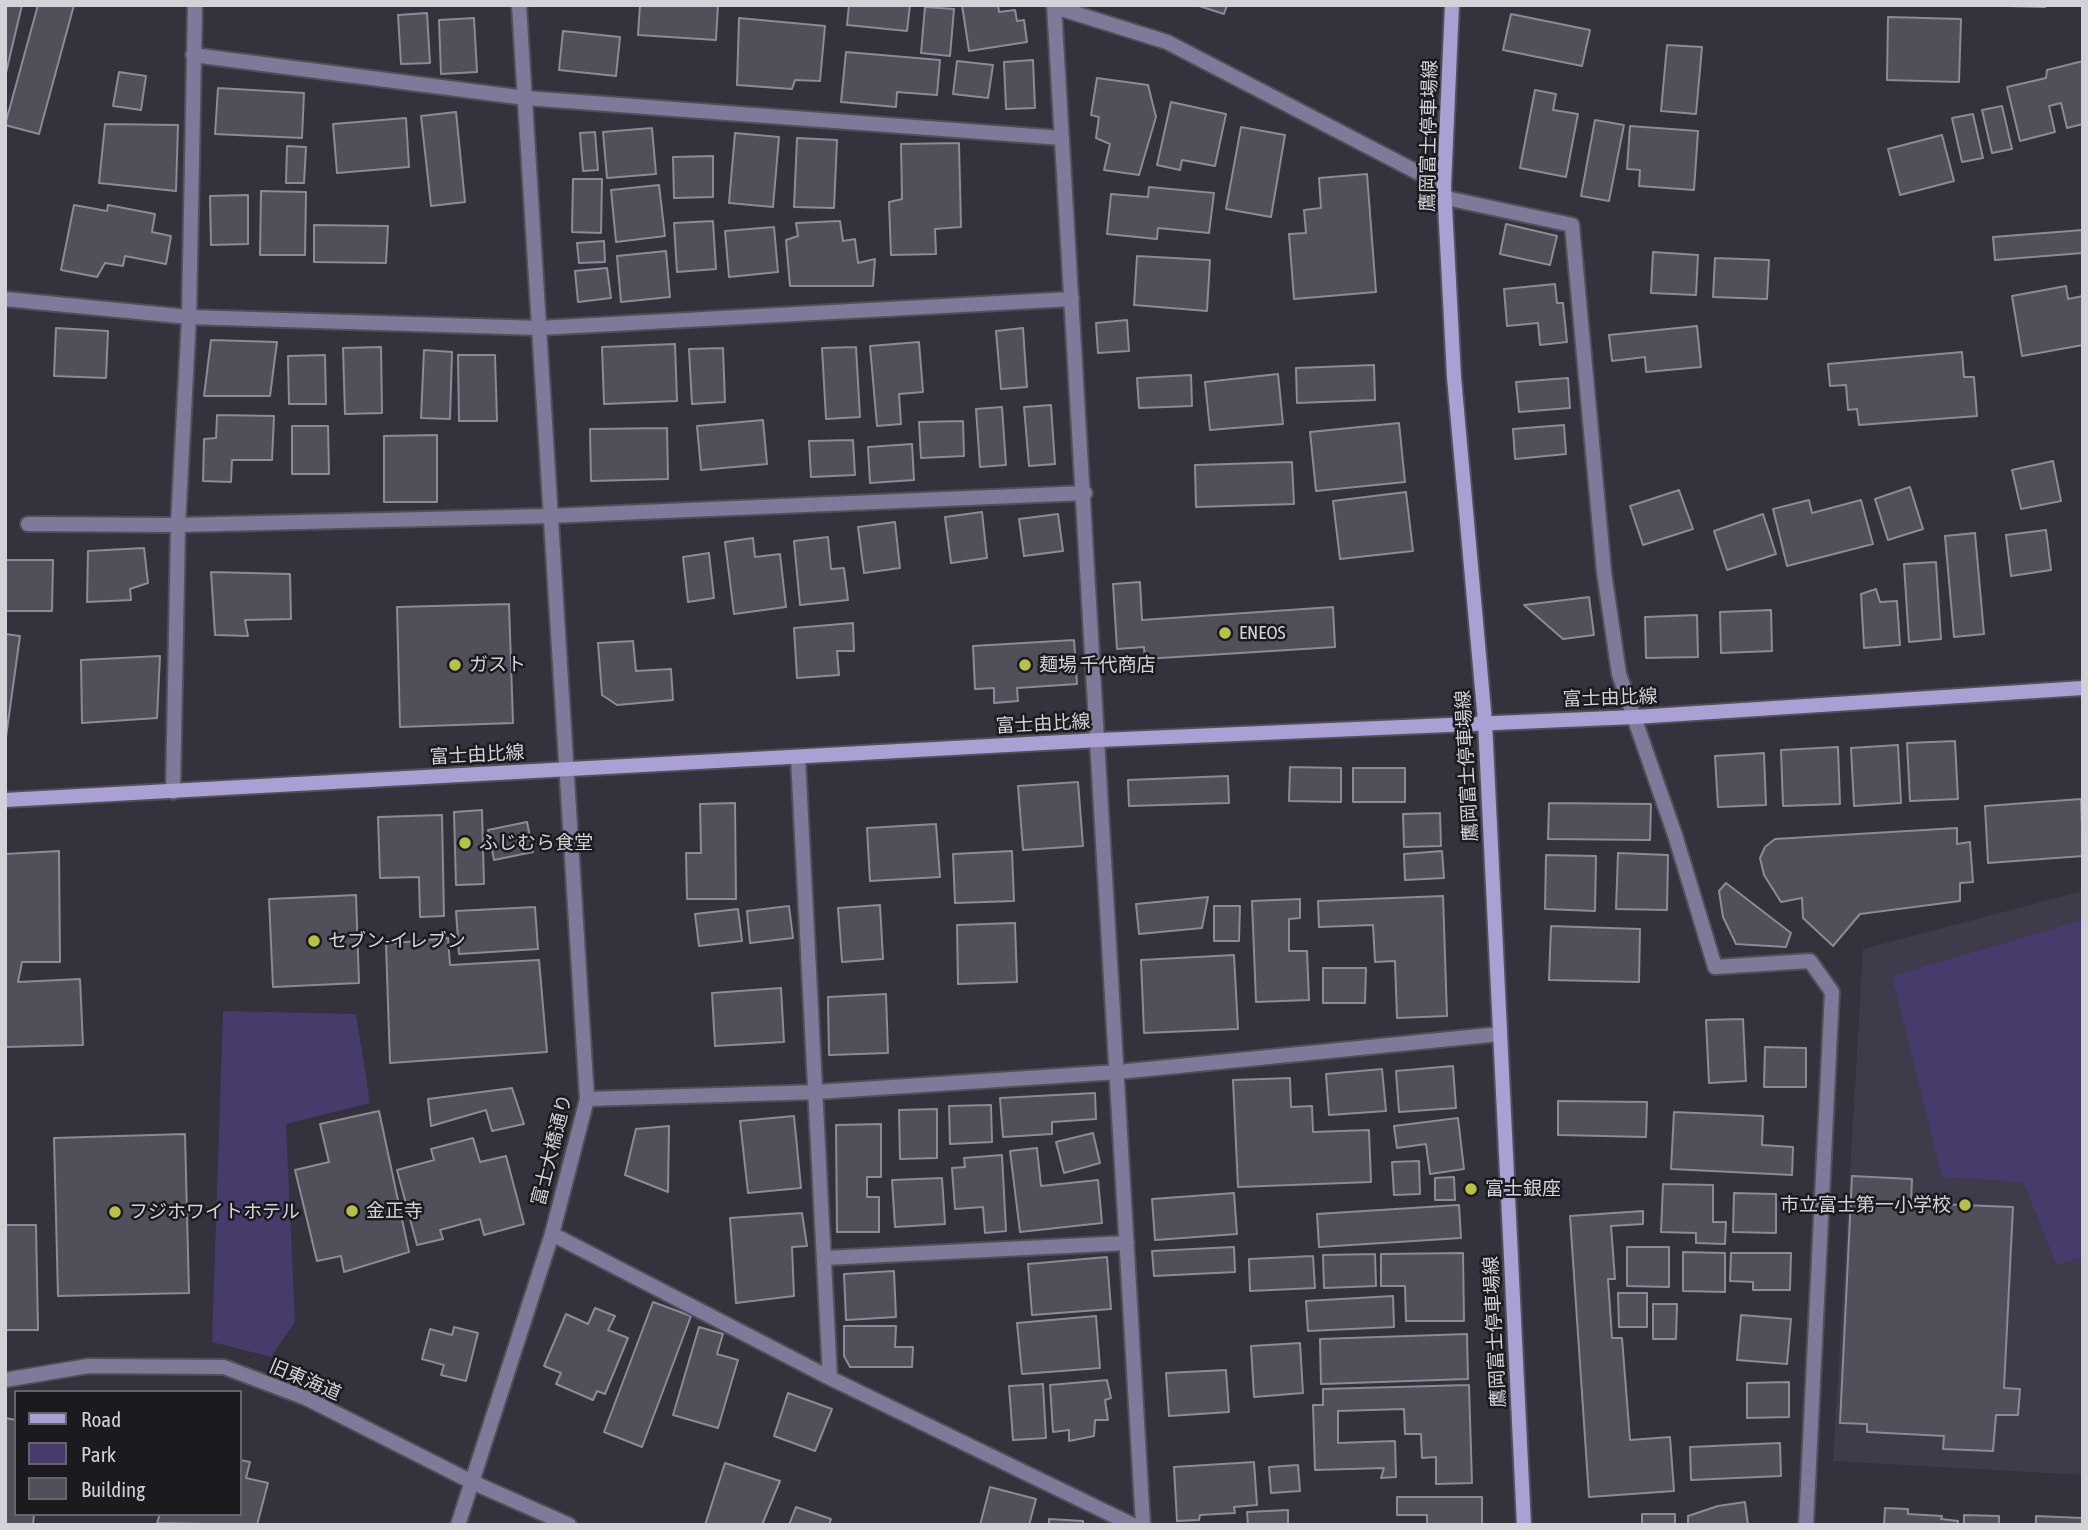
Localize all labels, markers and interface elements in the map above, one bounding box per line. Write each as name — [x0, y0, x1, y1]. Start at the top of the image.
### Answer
street label: 鷹岡富士停車場線 — [1416, 60, 1442, 212]
place label: ENEOS — [1239, 622, 1285, 644]
marker: ENEOS — [1217, 625, 1233, 641]
place label: ガスト — [469, 654, 526, 676]
place label: 麺場 千代商店 — [1039, 654, 1156, 676]
marker: ガスト — [447, 657, 463, 673]
marker: 麺場 千代商店 — [1017, 657, 1033, 673]
street label: 富士由比線 — [1562, 685, 1658, 711]
street label: 鷹岡富士停車場線 — [1452, 690, 1482, 842]
street label: 富士由比線 — [995, 710, 1091, 738]
street label: 富士由比線 — [429, 741, 525, 769]
place label: ふじむら食堂 — [479, 832, 593, 854]
marker: ふじむら食堂 — [457, 835, 473, 851]
place label: セブン-イレブン — [328, 930, 466, 952]
marker: セブン-イレブン — [306, 933, 322, 949]
street label: 富士大橋通り — [527, 1092, 577, 1208]
place label: 富士銀座 — [1485, 1178, 1561, 1200]
marker: 富士銀座 — [1463, 1181, 1479, 1197]
place label: 市立富士第一小学校 — [1780, 1194, 1951, 1216]
marker: 市立富士第一小学校 — [1957, 1197, 1973, 1213]
place label: 金正寺 — [366, 1200, 423, 1222]
place label: フジホワイトホテル — [129, 1201, 300, 1223]
marker: 金正寺 — [344, 1203, 360, 1219]
marker: フジホワイトホテル — [107, 1204, 123, 1220]
street label: 鷹岡富士停車場線 — [1480, 1256, 1510, 1408]
street label: 旧東海道 — [266, 1355, 344, 1405]
legend — [14, 1390, 242, 1516]
text: Road — [81, 1407, 121, 1431]
text: Park — [81, 1442, 116, 1466]
text: Building — [81, 1477, 145, 1501]

